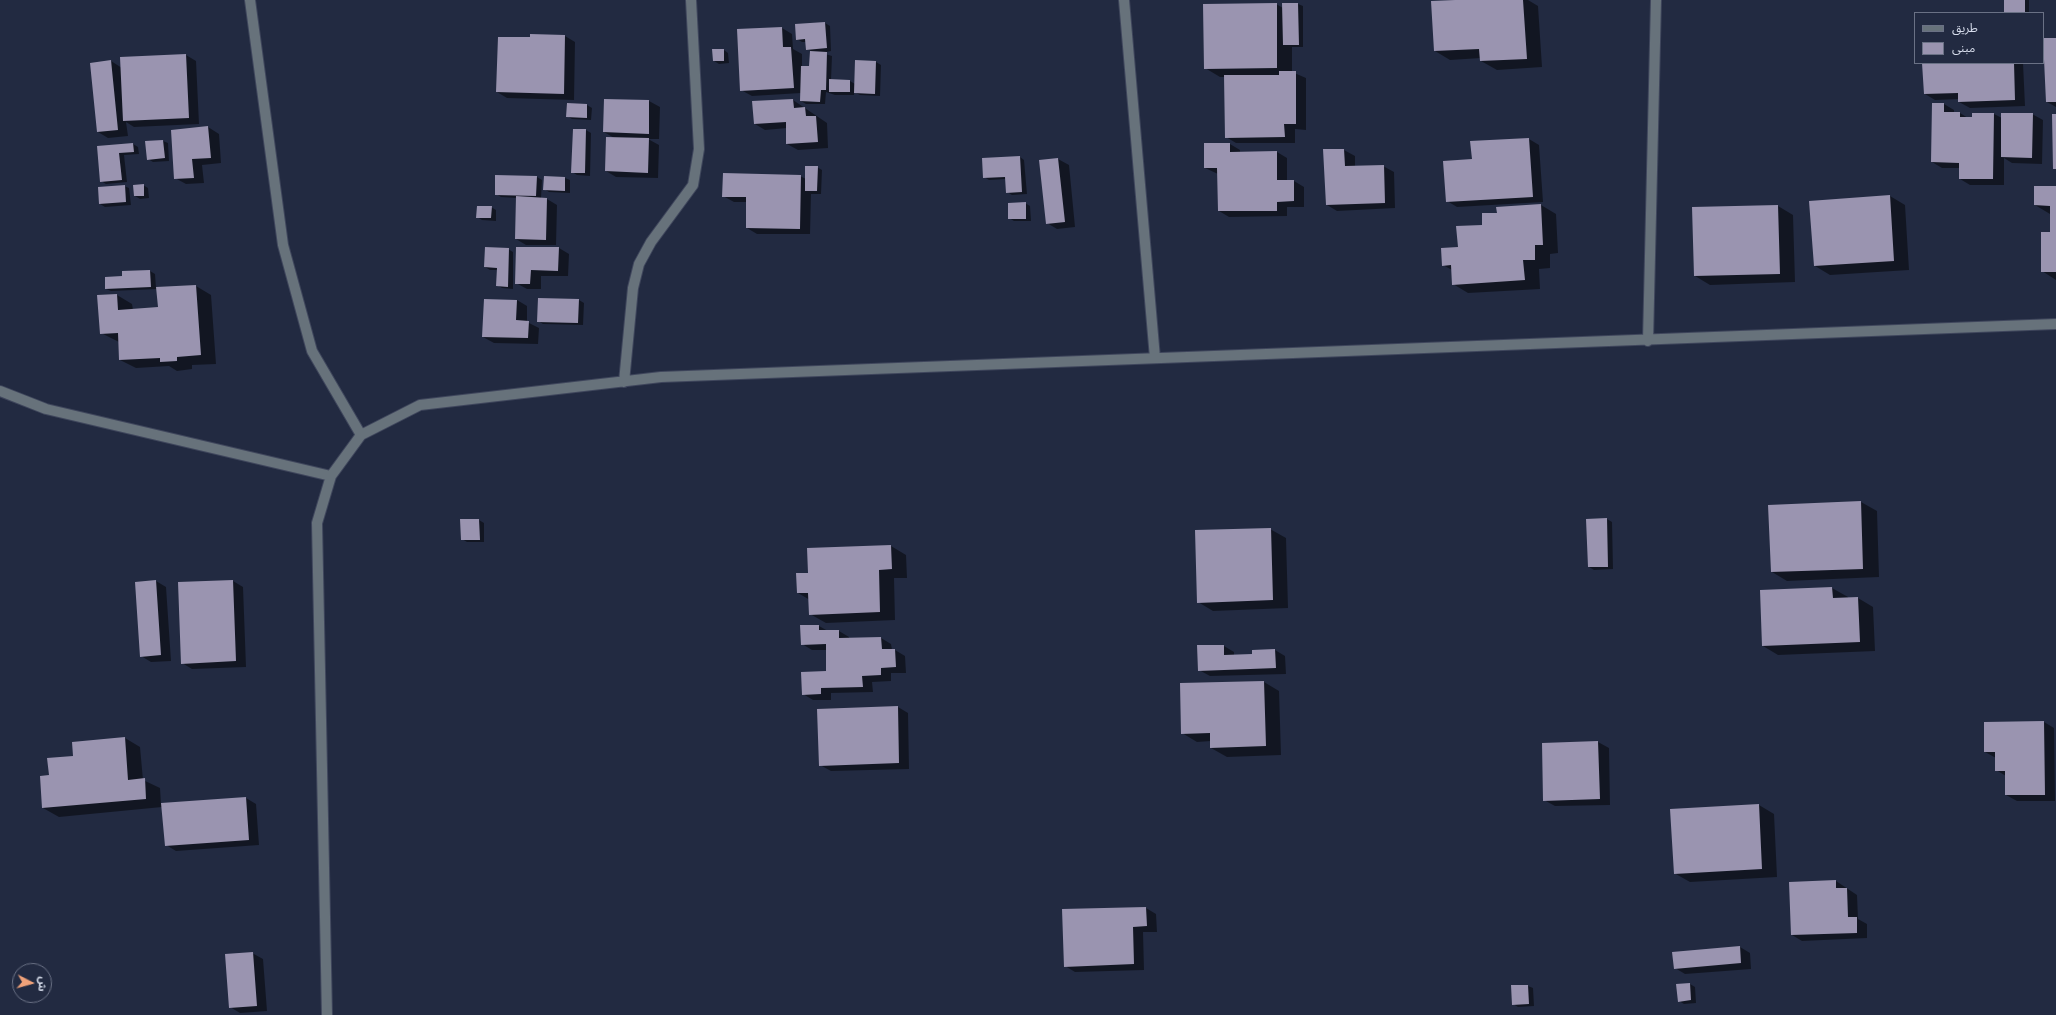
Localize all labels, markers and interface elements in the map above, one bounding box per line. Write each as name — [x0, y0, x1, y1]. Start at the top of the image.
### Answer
legend — [1914, 12, 2044, 64]
text: طريق — [1952, 20, 1978, 35]
text: مبنى — [1952, 40, 1975, 55]
north arrow — [12, 963, 52, 1003]
text: ش — [35, 976, 51, 992]

